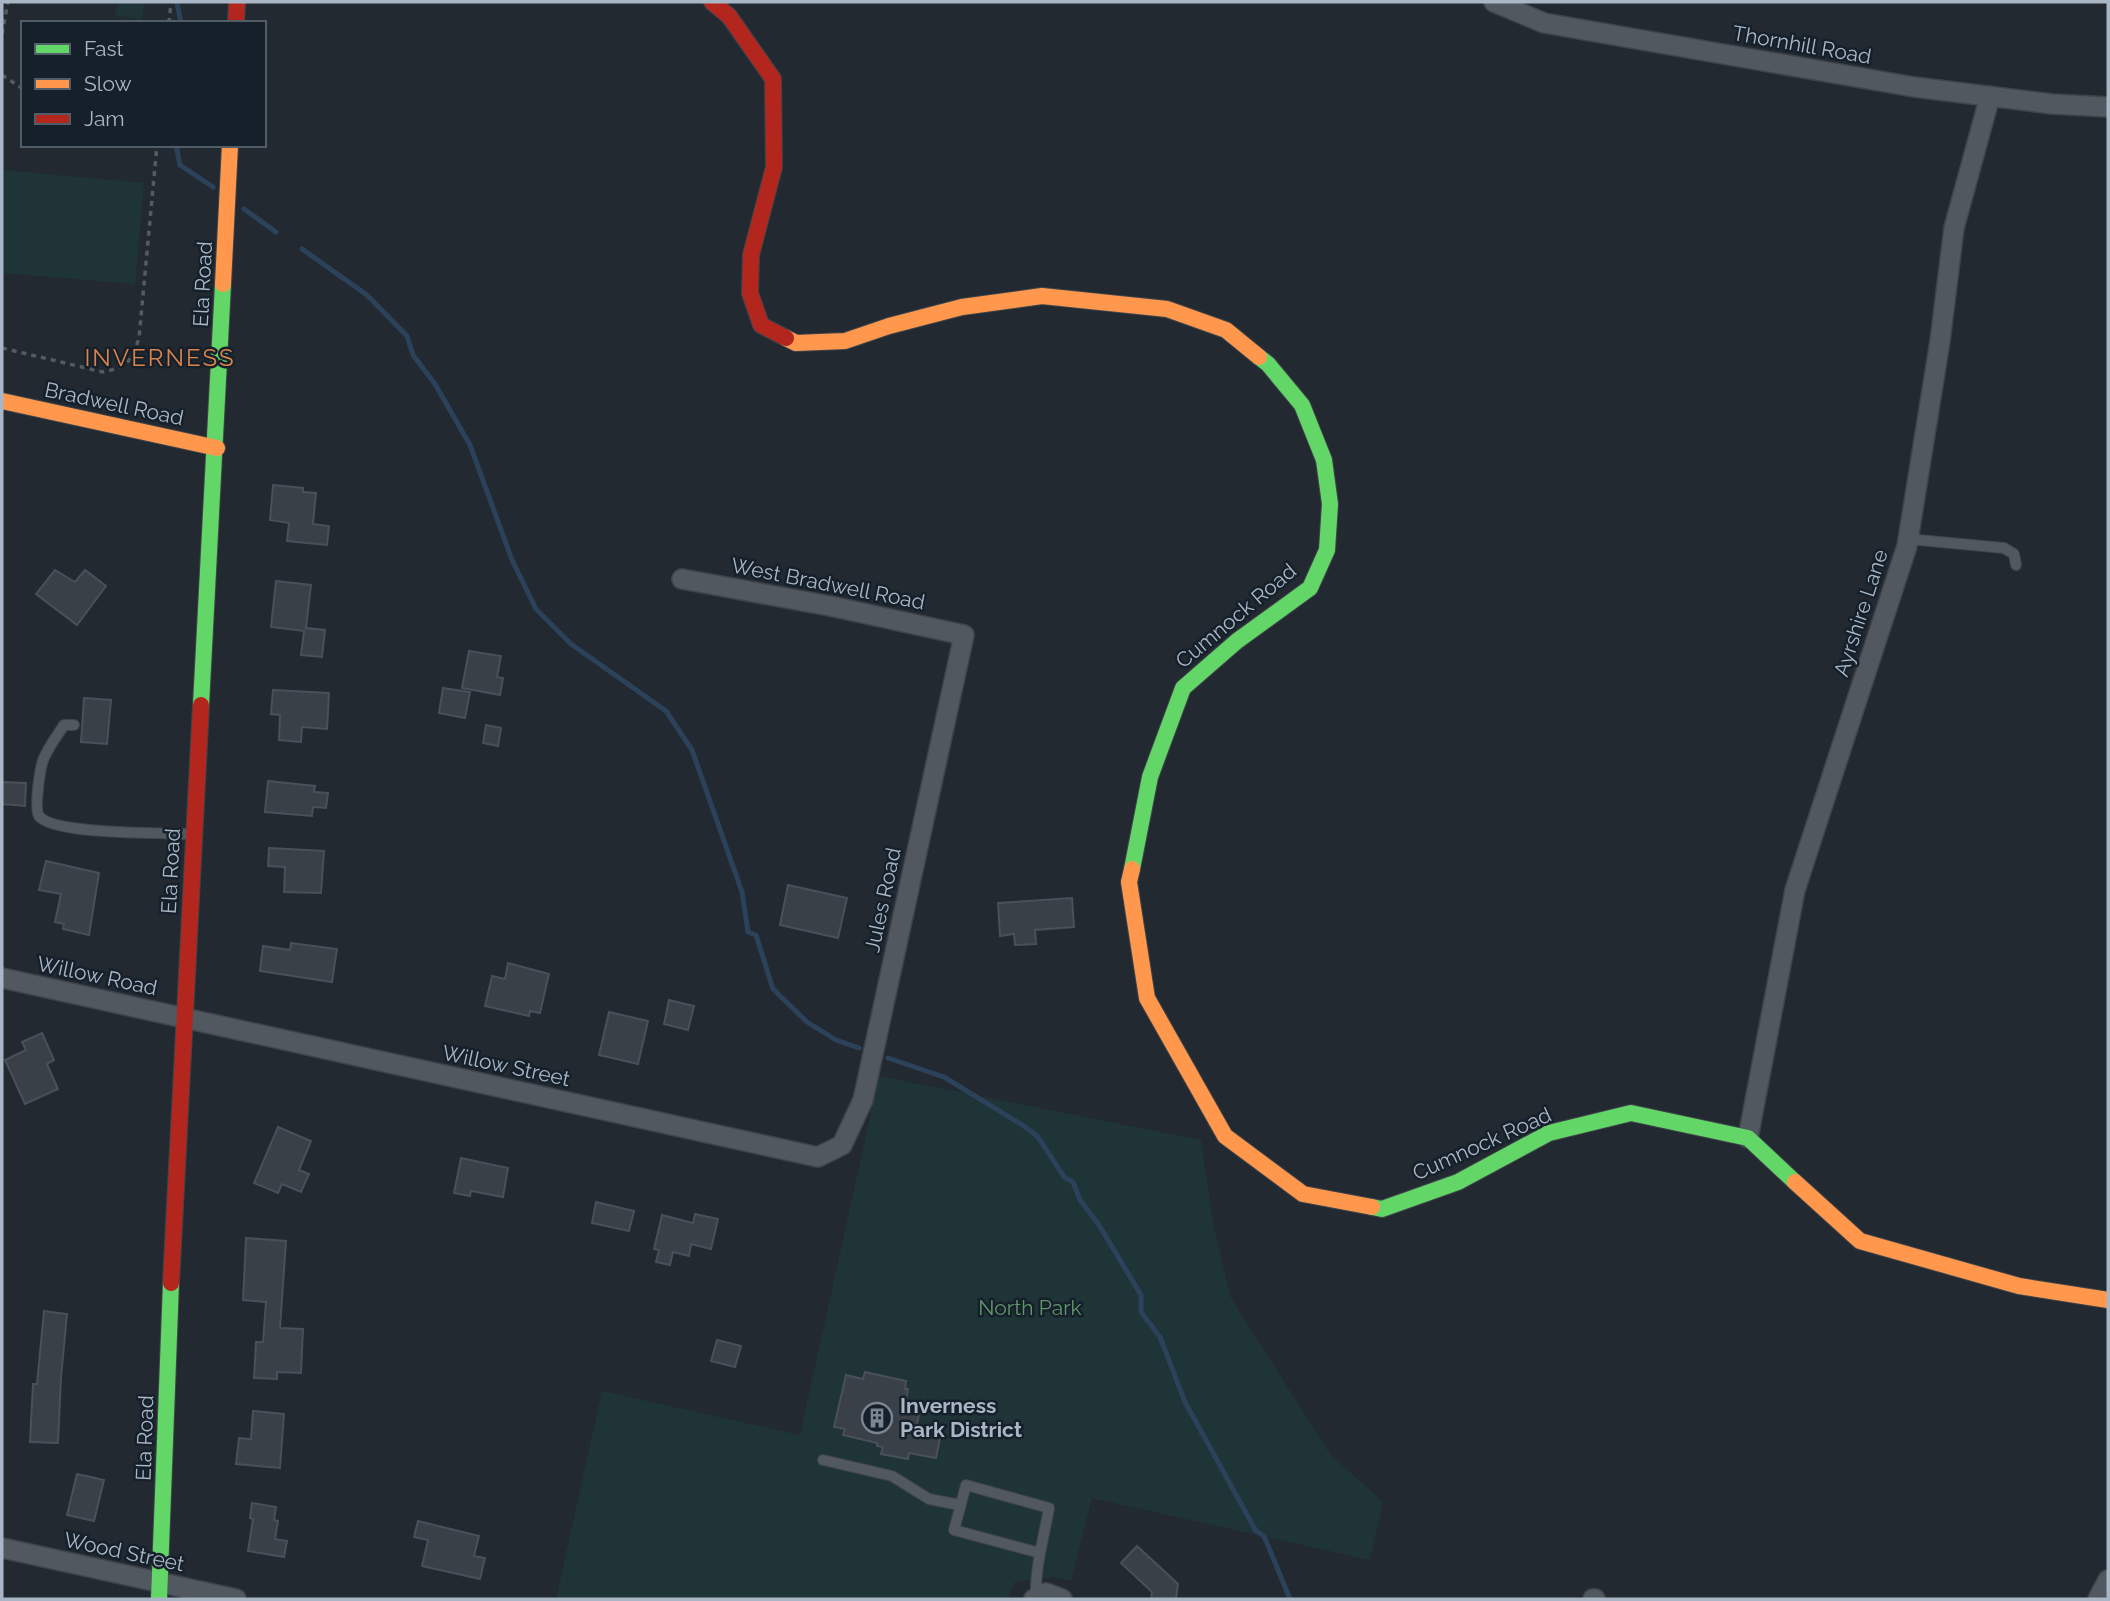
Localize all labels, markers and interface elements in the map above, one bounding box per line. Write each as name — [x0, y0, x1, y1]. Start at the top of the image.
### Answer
street label: Thornhill Road — [1731, 20, 1873, 69]
legend — [21, 21, 266, 147]
text: Fast — [84, 36, 124, 61]
text: Slow — [84, 71, 132, 96]
text: Jam — [84, 106, 125, 131]
street label: Ela Road — [188, 241, 217, 327]
district label: INVERNESS — [84, 343, 236, 372]
street label: Bradwell Road — [42, 377, 186, 430]
street label: Ayrshire Lane — [1828, 546, 1893, 680]
street label: West Bradwell Road — [729, 552, 927, 615]
street label: Cumnock Road — [1170, 558, 1301, 673]
street label: Ela Road — [156, 828, 185, 914]
street label: Jules Road — [859, 845, 906, 955]
street label: Willow Road — [35, 951, 160, 1000]
street label: Willow Street — [440, 1040, 572, 1091]
street label: Cumnock Road — [1409, 1102, 1555, 1185]
park label: North Park — [978, 1295, 1082, 1320]
place label: Inverness Park District — [900, 1393, 1022, 1442]
street label: Ela Road — [131, 1395, 158, 1481]
building icon: Inverness Park District — [860, 1401, 894, 1435]
street label: Wood Street — [62, 1527, 186, 1576]

